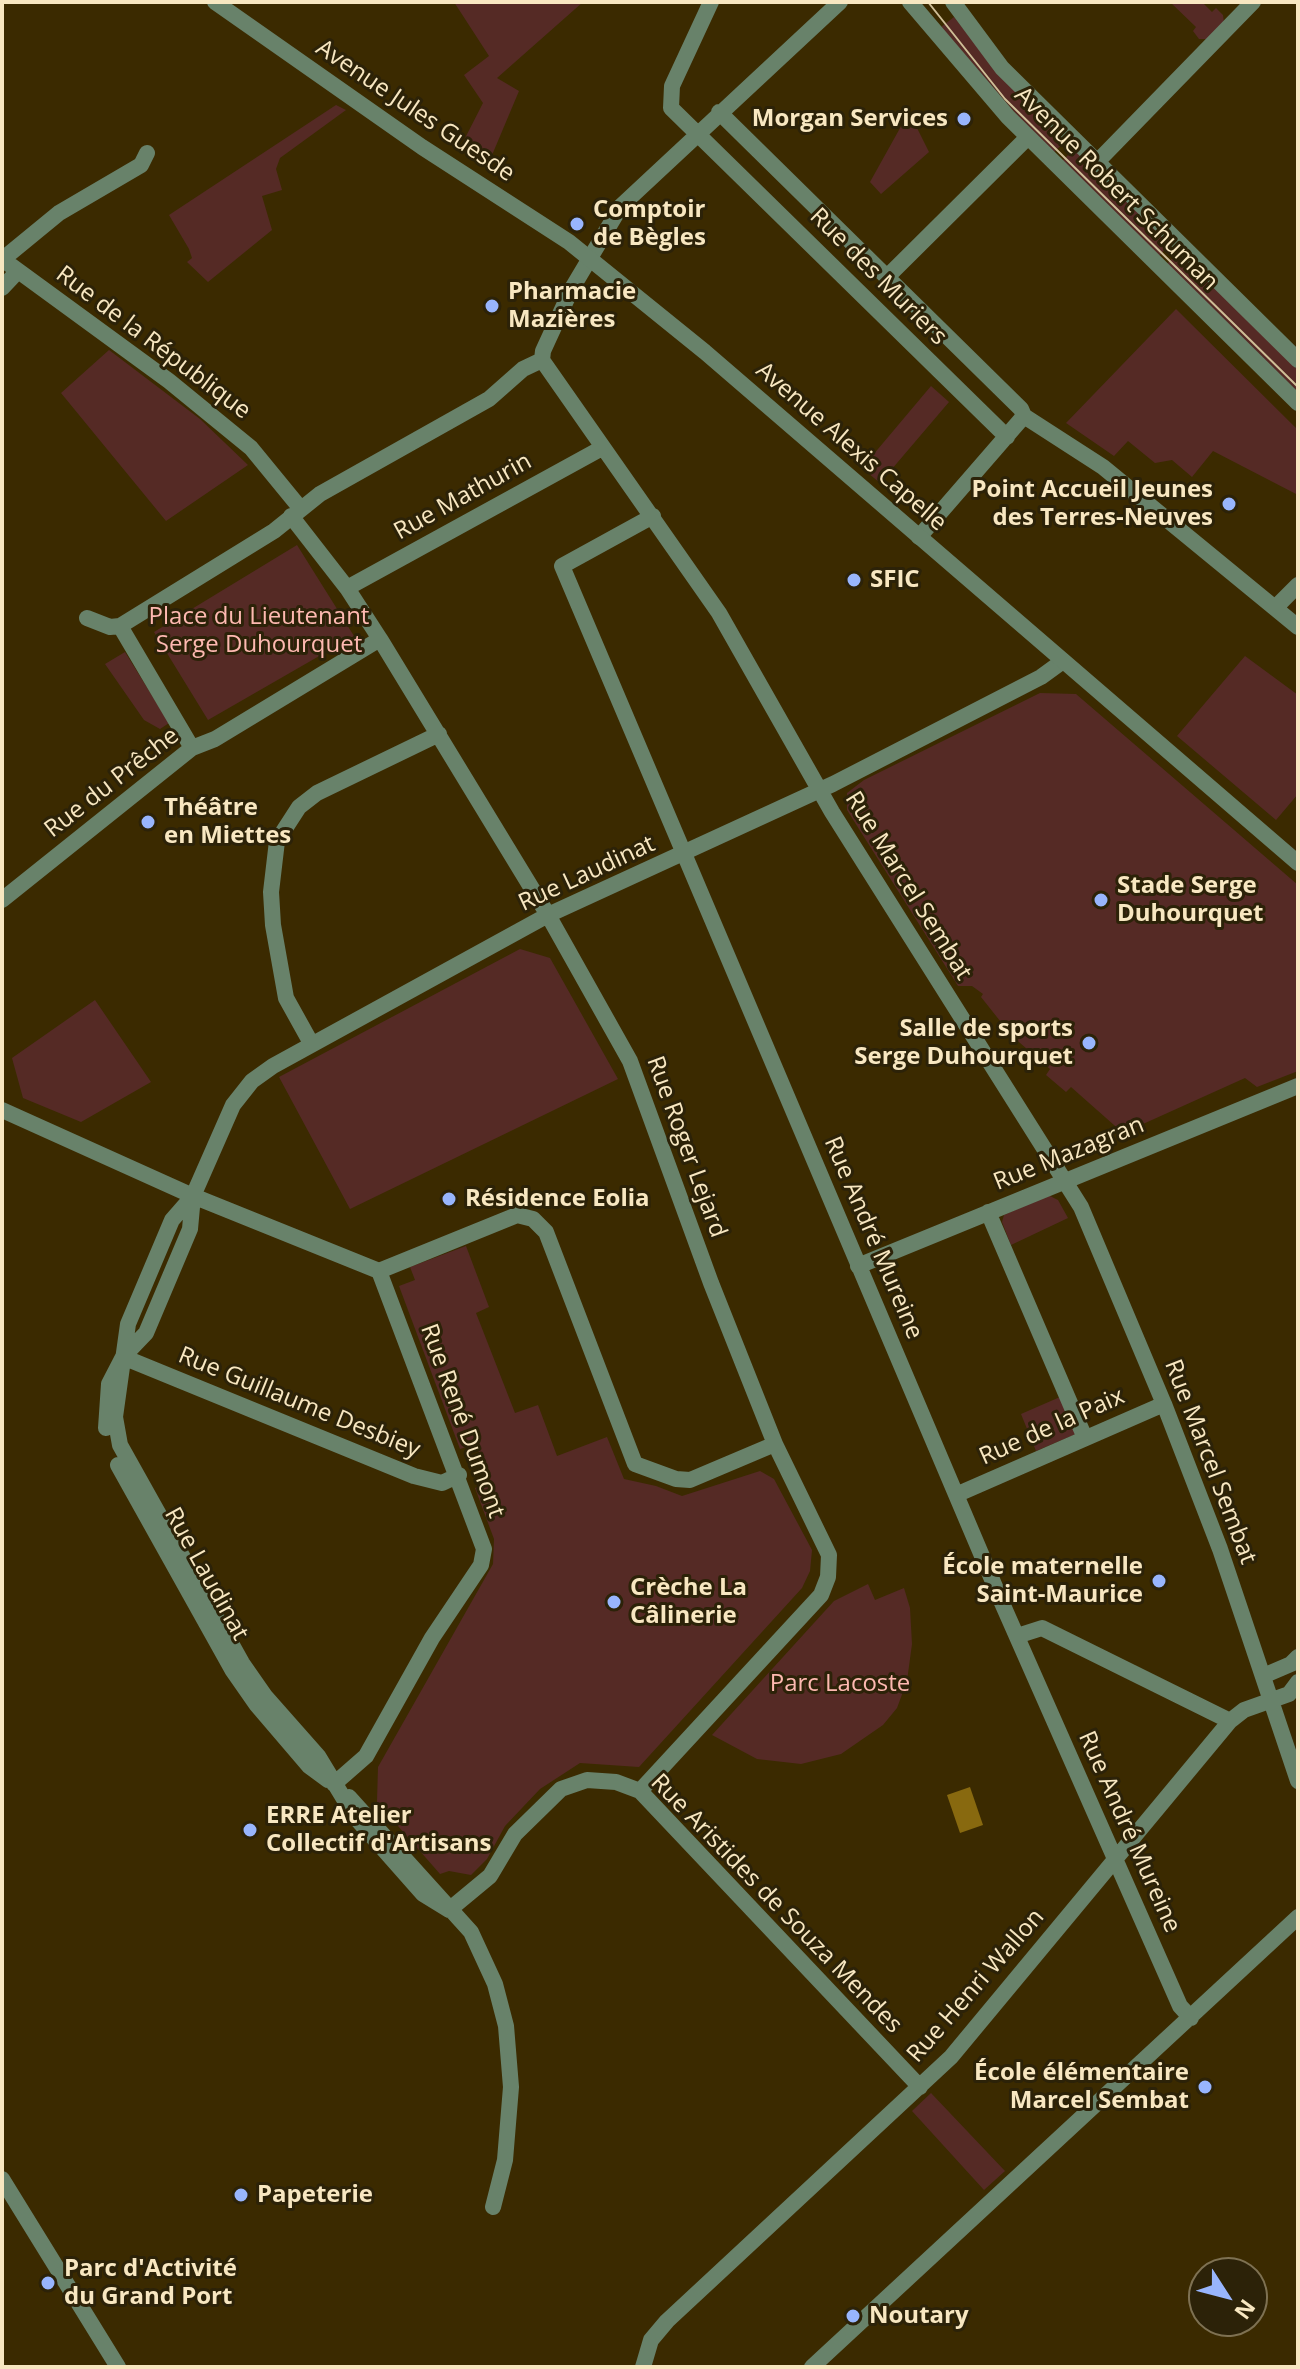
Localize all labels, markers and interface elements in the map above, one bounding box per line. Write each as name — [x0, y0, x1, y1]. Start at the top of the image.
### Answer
street label: Avenue Jules Guesde — [310, 34, 520, 188]
street label: Avenue Robert Schuman — [1008, 81, 1224, 297]
place label: Morgan Services — [752, 105, 948, 133]
marker: Morgan Services — [955, 110, 973, 128]
place label: Comptoir de Bègles — [593, 196, 706, 252]
street label: Rue des Muriers — [803, 202, 953, 352]
marker: Comptoir de Bègles — [568, 215, 586, 233]
street label: Rue de la République — [50, 260, 256, 426]
place label: Pharmacie Mazières — [508, 278, 636, 334]
marker: Pharmacie Mazières — [483, 297, 501, 315]
street label: Avenue Alexis Capelle — [750, 356, 952, 538]
street label: Rue Mathurin — [389, 447, 537, 547]
place label: Point Accueil Jeunes des Terres-Neuves — [971, 476, 1213, 532]
marker: Point Accueil Jeunes des Terres-Neuves — [1220, 495, 1238, 513]
place label: SFIC — [870, 566, 920, 594]
marker: SFIC — [845, 571, 863, 589]
park label: Place du Lieutenant Serge Duhourquet — [149, 603, 369, 659]
street label: Rue du Prêche — [39, 722, 185, 844]
street label: Rue Marcel Sembat — [838, 786, 978, 986]
place label: Théâtre en Miettes — [164, 794, 291, 850]
marker: Théâtre en Miettes — [139, 813, 157, 831]
street label: Rue Laudinat — [514, 830, 660, 918]
place label: Stade Serge Duhourquet — [1117, 872, 1263, 928]
marker: Stade Serge Duhourquet — [1092, 891, 1110, 909]
place label: Salle de sports Serge Duhourquet — [854, 1015, 1073, 1071]
marker: Salle de sports Serge Duhourquet — [1080, 1034, 1098, 1052]
street label: Rue Roger Lejard — [640, 1052, 732, 1242]
street label: Rue Mazagran — [990, 1111, 1148, 1197]
street label: Rue André Mureine — [817, 1132, 929, 1344]
place label: Résidence Eolia — [465, 1185, 650, 1213]
marker: Résidence Eolia — [440, 1190, 458, 1208]
street label: Rue René Dumont — [414, 1320, 510, 1522]
street label: Rue Guillaume Desbiey — [174, 1341, 424, 1465]
street label: Rue Marcel Sembat — [1158, 1356, 1262, 1568]
street label: Rue de la Paix — [975, 1382, 1129, 1472]
street label: Rue Laudinat — [158, 1503, 254, 1645]
place label: École maternelle Saint-Maurice — [942, 1553, 1143, 1609]
marker: École maternelle Saint-Maurice — [1150, 1572, 1168, 1590]
place label: Crèche La Câlinerie — [630, 1574, 747, 1630]
marker: Crèche La Câlinerie — [605, 1593, 623, 1611]
park label: Parc Lacoste — [770, 1670, 910, 1698]
street label: Rue André Mureine — [1072, 1727, 1186, 1937]
street label: Rue Aristides de Souza Mendes — [644, 1768, 908, 2040]
place label: ERRE Atelier Collectif d'Artisans — [266, 1802, 491, 1858]
marker: ERRE Atelier Collectif d'Artisans — [241, 1821, 259, 1839]
street label: Rue Henri Wallon — [901, 1903, 1051, 2069]
place label: École élémentaire Marcel Sembat — [974, 2059, 1189, 2115]
marker: École élémentaire Marcel Sembat — [1196, 2078, 1214, 2096]
place label: Papeterie — [257, 2181, 373, 2209]
marker: Papeterie — [232, 2186, 250, 2204]
place label: Parc d'Activité du Grand Port — [64, 2255, 237, 2311]
north arrow — [1188, 2257, 1268, 2337]
marker: Parc d'Activité du Grand Port — [39, 2274, 57, 2292]
text: N — [1228, 2294, 1263, 2326]
place label: Noutary — [869, 2302, 969, 2330]
marker: Noutary — [844, 2307, 862, 2325]

